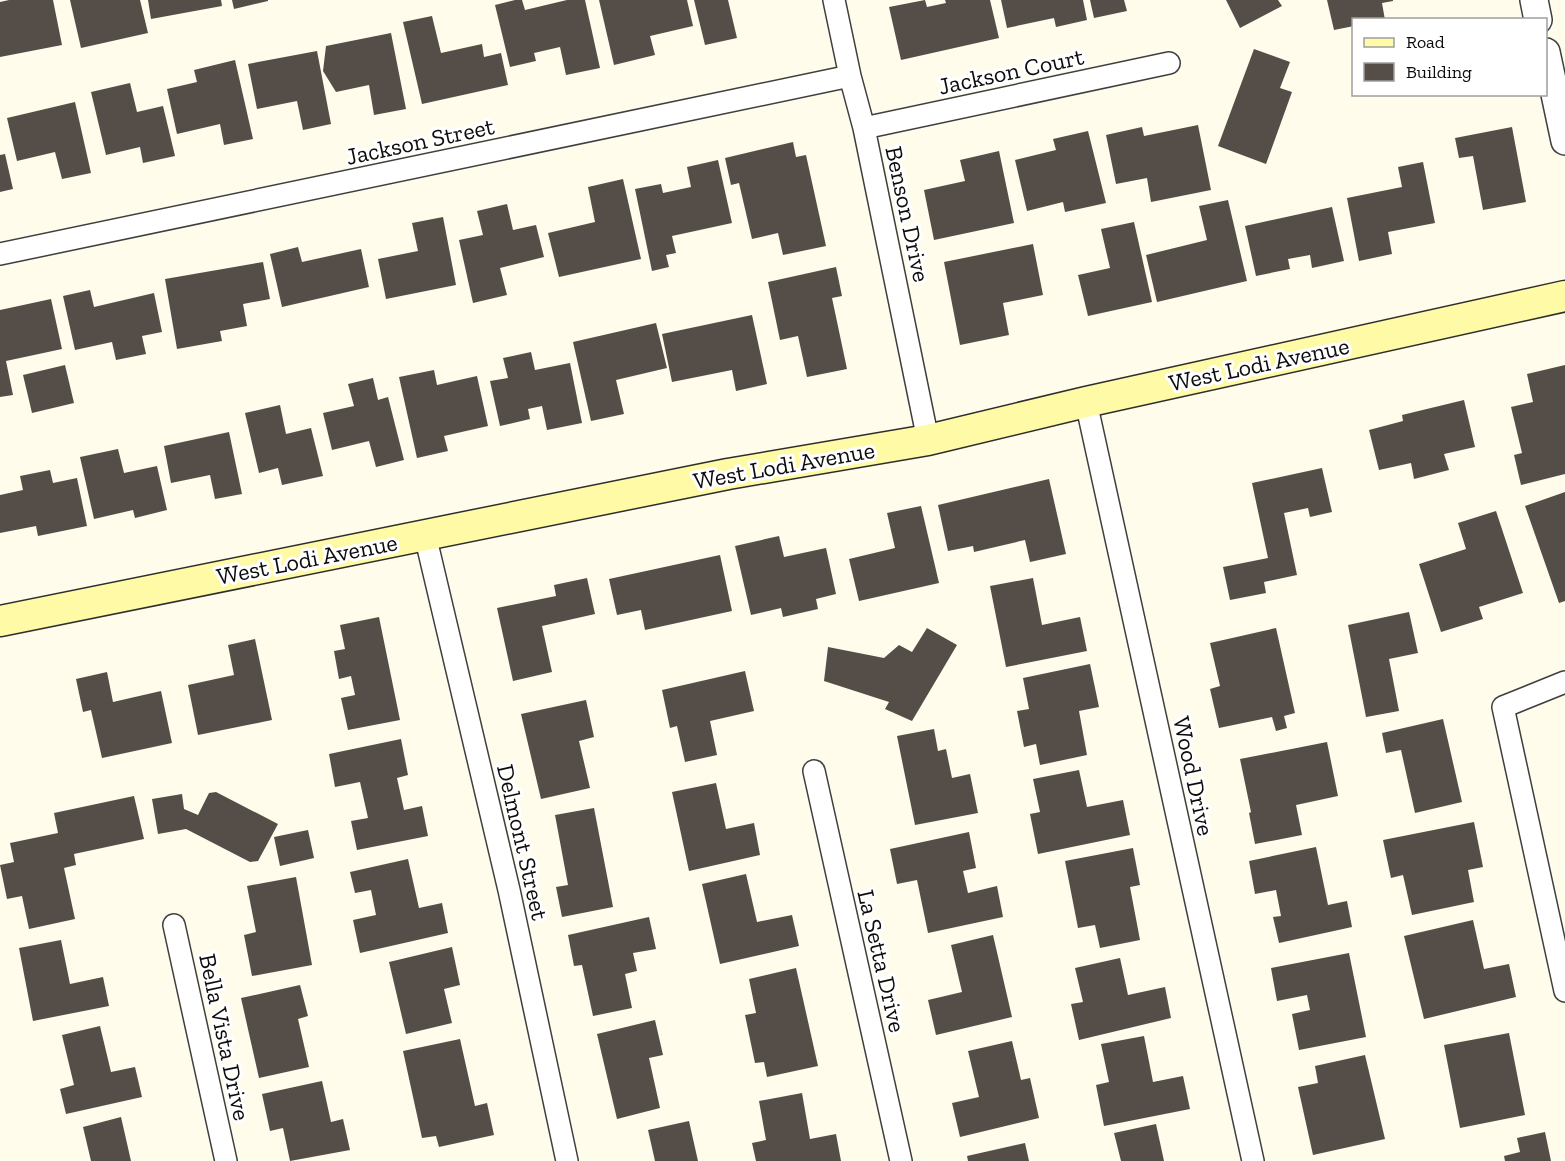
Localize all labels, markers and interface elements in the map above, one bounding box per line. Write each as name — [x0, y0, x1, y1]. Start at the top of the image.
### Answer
legend — [1352, 18, 1547, 96]
text: Road — [1406, 31, 1445, 53]
street label: Jackson Court — [936, 41, 1086, 101]
text: Building — [1406, 61, 1472, 83]
street label: Jackson Street — [343, 111, 497, 171]
street label: Benson Drive — [879, 143, 937, 285]
street label: West Lodi Avenue — [1166, 331, 1352, 397]
street label: West Lodi Avenue — [691, 435, 877, 495]
street label: West Lodi Avenue — [214, 527, 400, 591]
street label: Wood Drive — [1167, 714, 1221, 838]
street label: Delmont Street — [491, 761, 555, 923]
street label: La Setta Drive — [852, 887, 912, 1035]
street label: Bella Vista Drive — [193, 951, 257, 1123]

